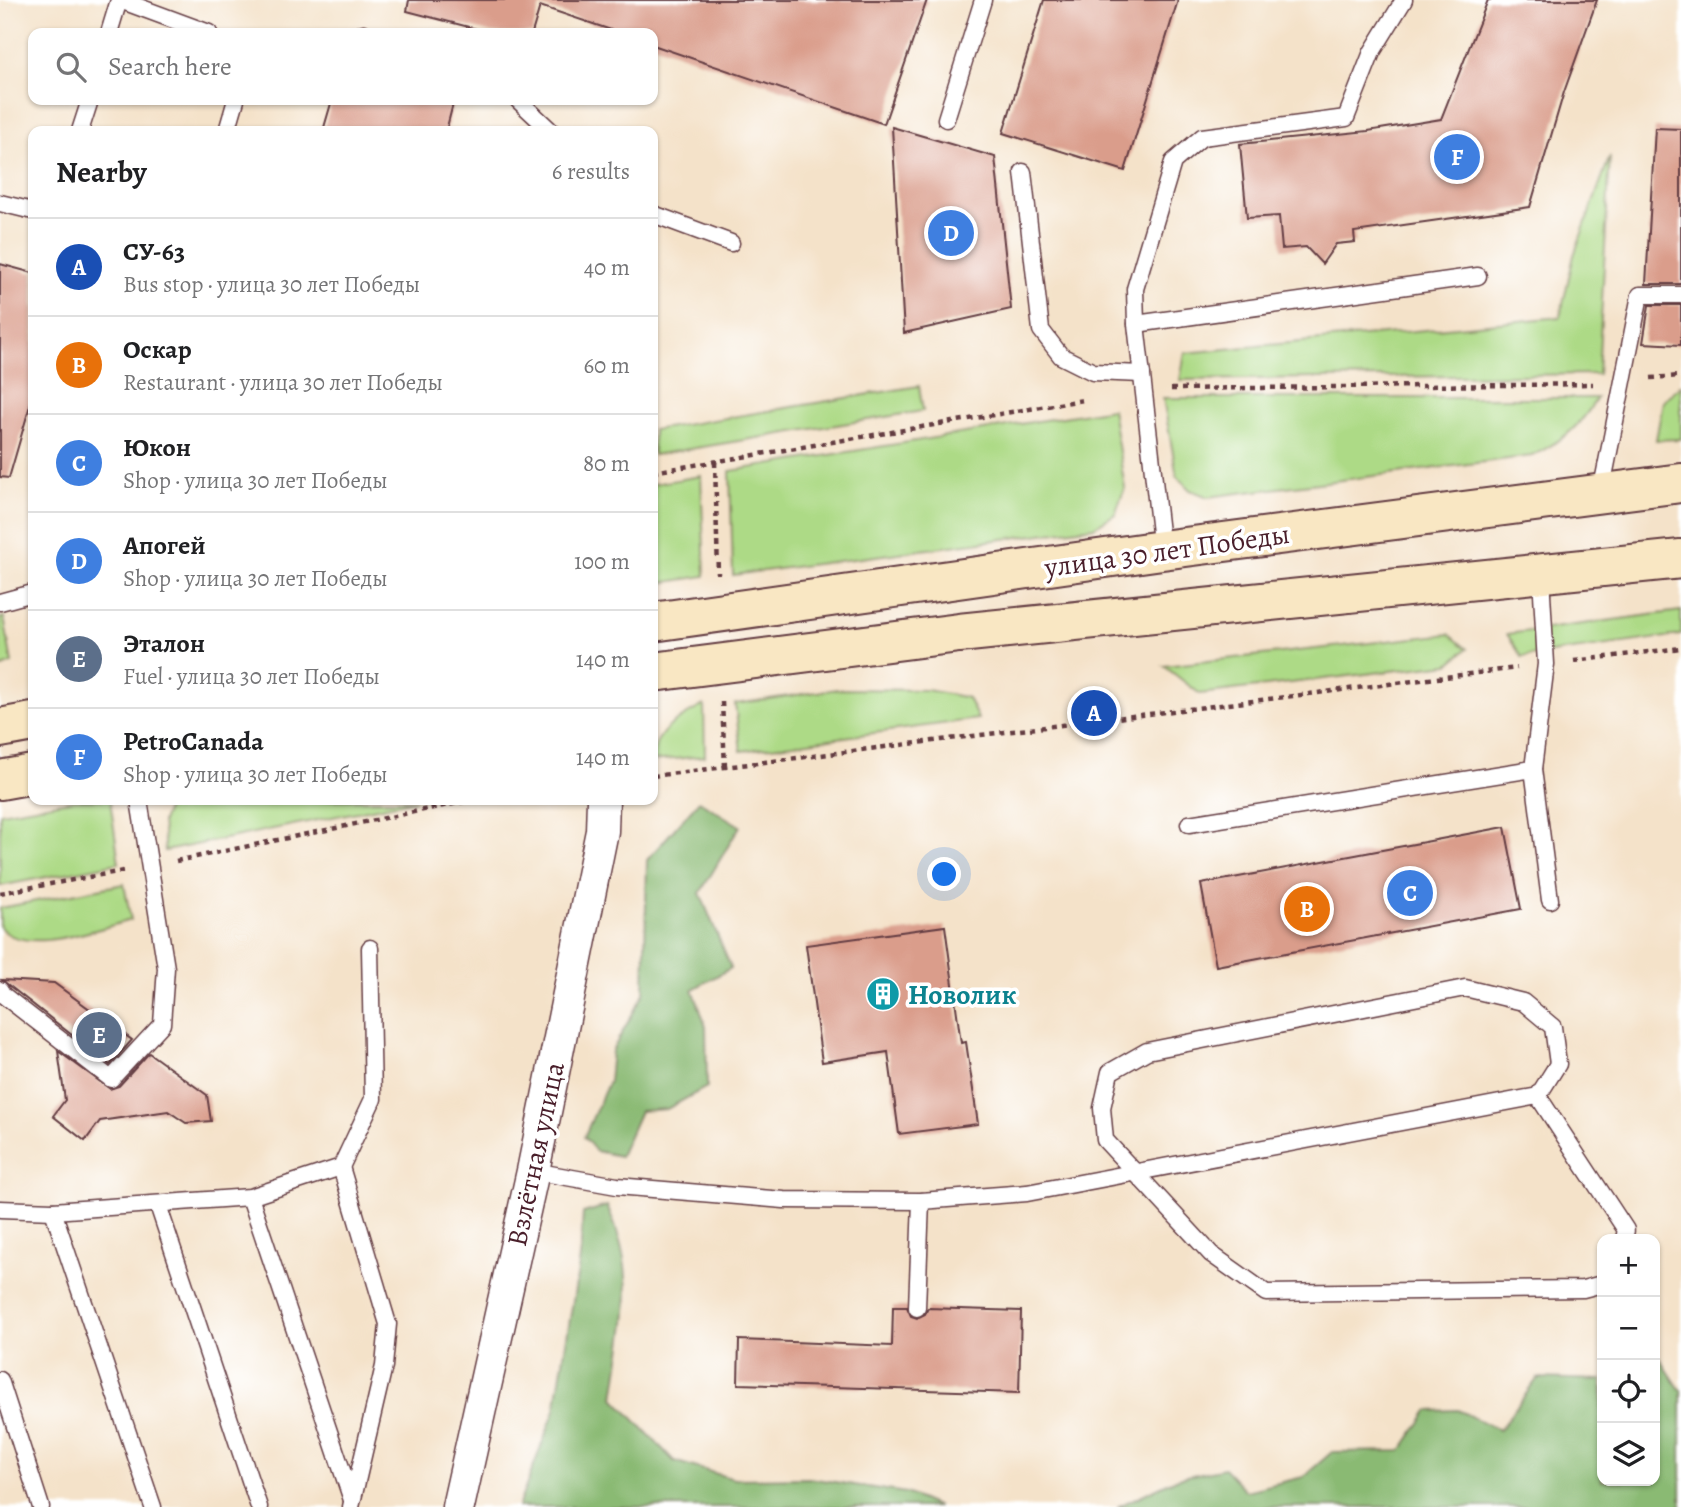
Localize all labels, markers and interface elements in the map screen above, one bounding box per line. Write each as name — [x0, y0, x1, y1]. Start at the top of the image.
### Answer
search box — [28, 28, 658, 105]
icon: search — [52, 48, 90, 86]
text: Search here — [108, 49, 232, 84]
pin: F — [1434, 131, 1480, 183]
text: Nearby — [56, 152, 147, 192]
text: 6 results — [552, 156, 630, 187]
pin: D — [928, 207, 974, 259]
text: СУ-63 — [123, 234, 185, 269]
text: A — [72, 252, 86, 283]
text: 40 m — [584, 252, 630, 283]
text: Bus stop · улица 30 лет Победы — [123, 269, 420, 300]
text: Оскар — [123, 332, 192, 367]
text: B — [72, 350, 86, 381]
text: 60 m — [583, 350, 630, 381]
text: Restaurant · улица 30 лет Победы — [123, 367, 443, 398]
text: Юкон — [123, 430, 191, 465]
text: C — [72, 448, 86, 479]
text: 80 m — [583, 448, 630, 479]
text: Shop · улица 30 лет Победы — [123, 465, 388, 496]
street label: улица 30 лет Победы — [1041, 515, 1292, 587]
text: Апогей — [123, 528, 206, 563]
text: D — [71, 546, 87, 577]
text: 100 m — [574, 546, 630, 577]
text: Shop · улица 30 лет Победы — [123, 563, 388, 594]
text: Эталон — [123, 626, 205, 661]
text: E — [72, 644, 86, 675]
text: 140 m — [576, 644, 630, 675]
text: Fuel · улица 30 лет Победы — [123, 661, 380, 692]
pin: A — [1071, 687, 1117, 739]
text: PetroCanada — [123, 724, 264, 759]
text: F — [73, 742, 85, 773]
text: 140 m — [576, 742, 630, 773]
text: Shop · улица 30 лет Победы — [123, 759, 388, 790]
your location — [927, 857, 961, 891]
pin: C — [1387, 867, 1433, 919]
pin: B — [1284, 883, 1330, 935]
building icon: Новолик — [864, 975, 902, 1013]
place label: Новолик — [908, 976, 1017, 1014]
pin: E — [76, 1009, 122, 1061]
street label: Взлётная улица — [498, 1058, 574, 1250]
map controls — [1597, 1234, 1660, 1486]
button: + — [1597, 1234, 1660, 1297]
button: − — [1597, 1297, 1660, 1360]
button: locate — [1597, 1360, 1660, 1423]
button: layers — [1597, 1423, 1660, 1486]

